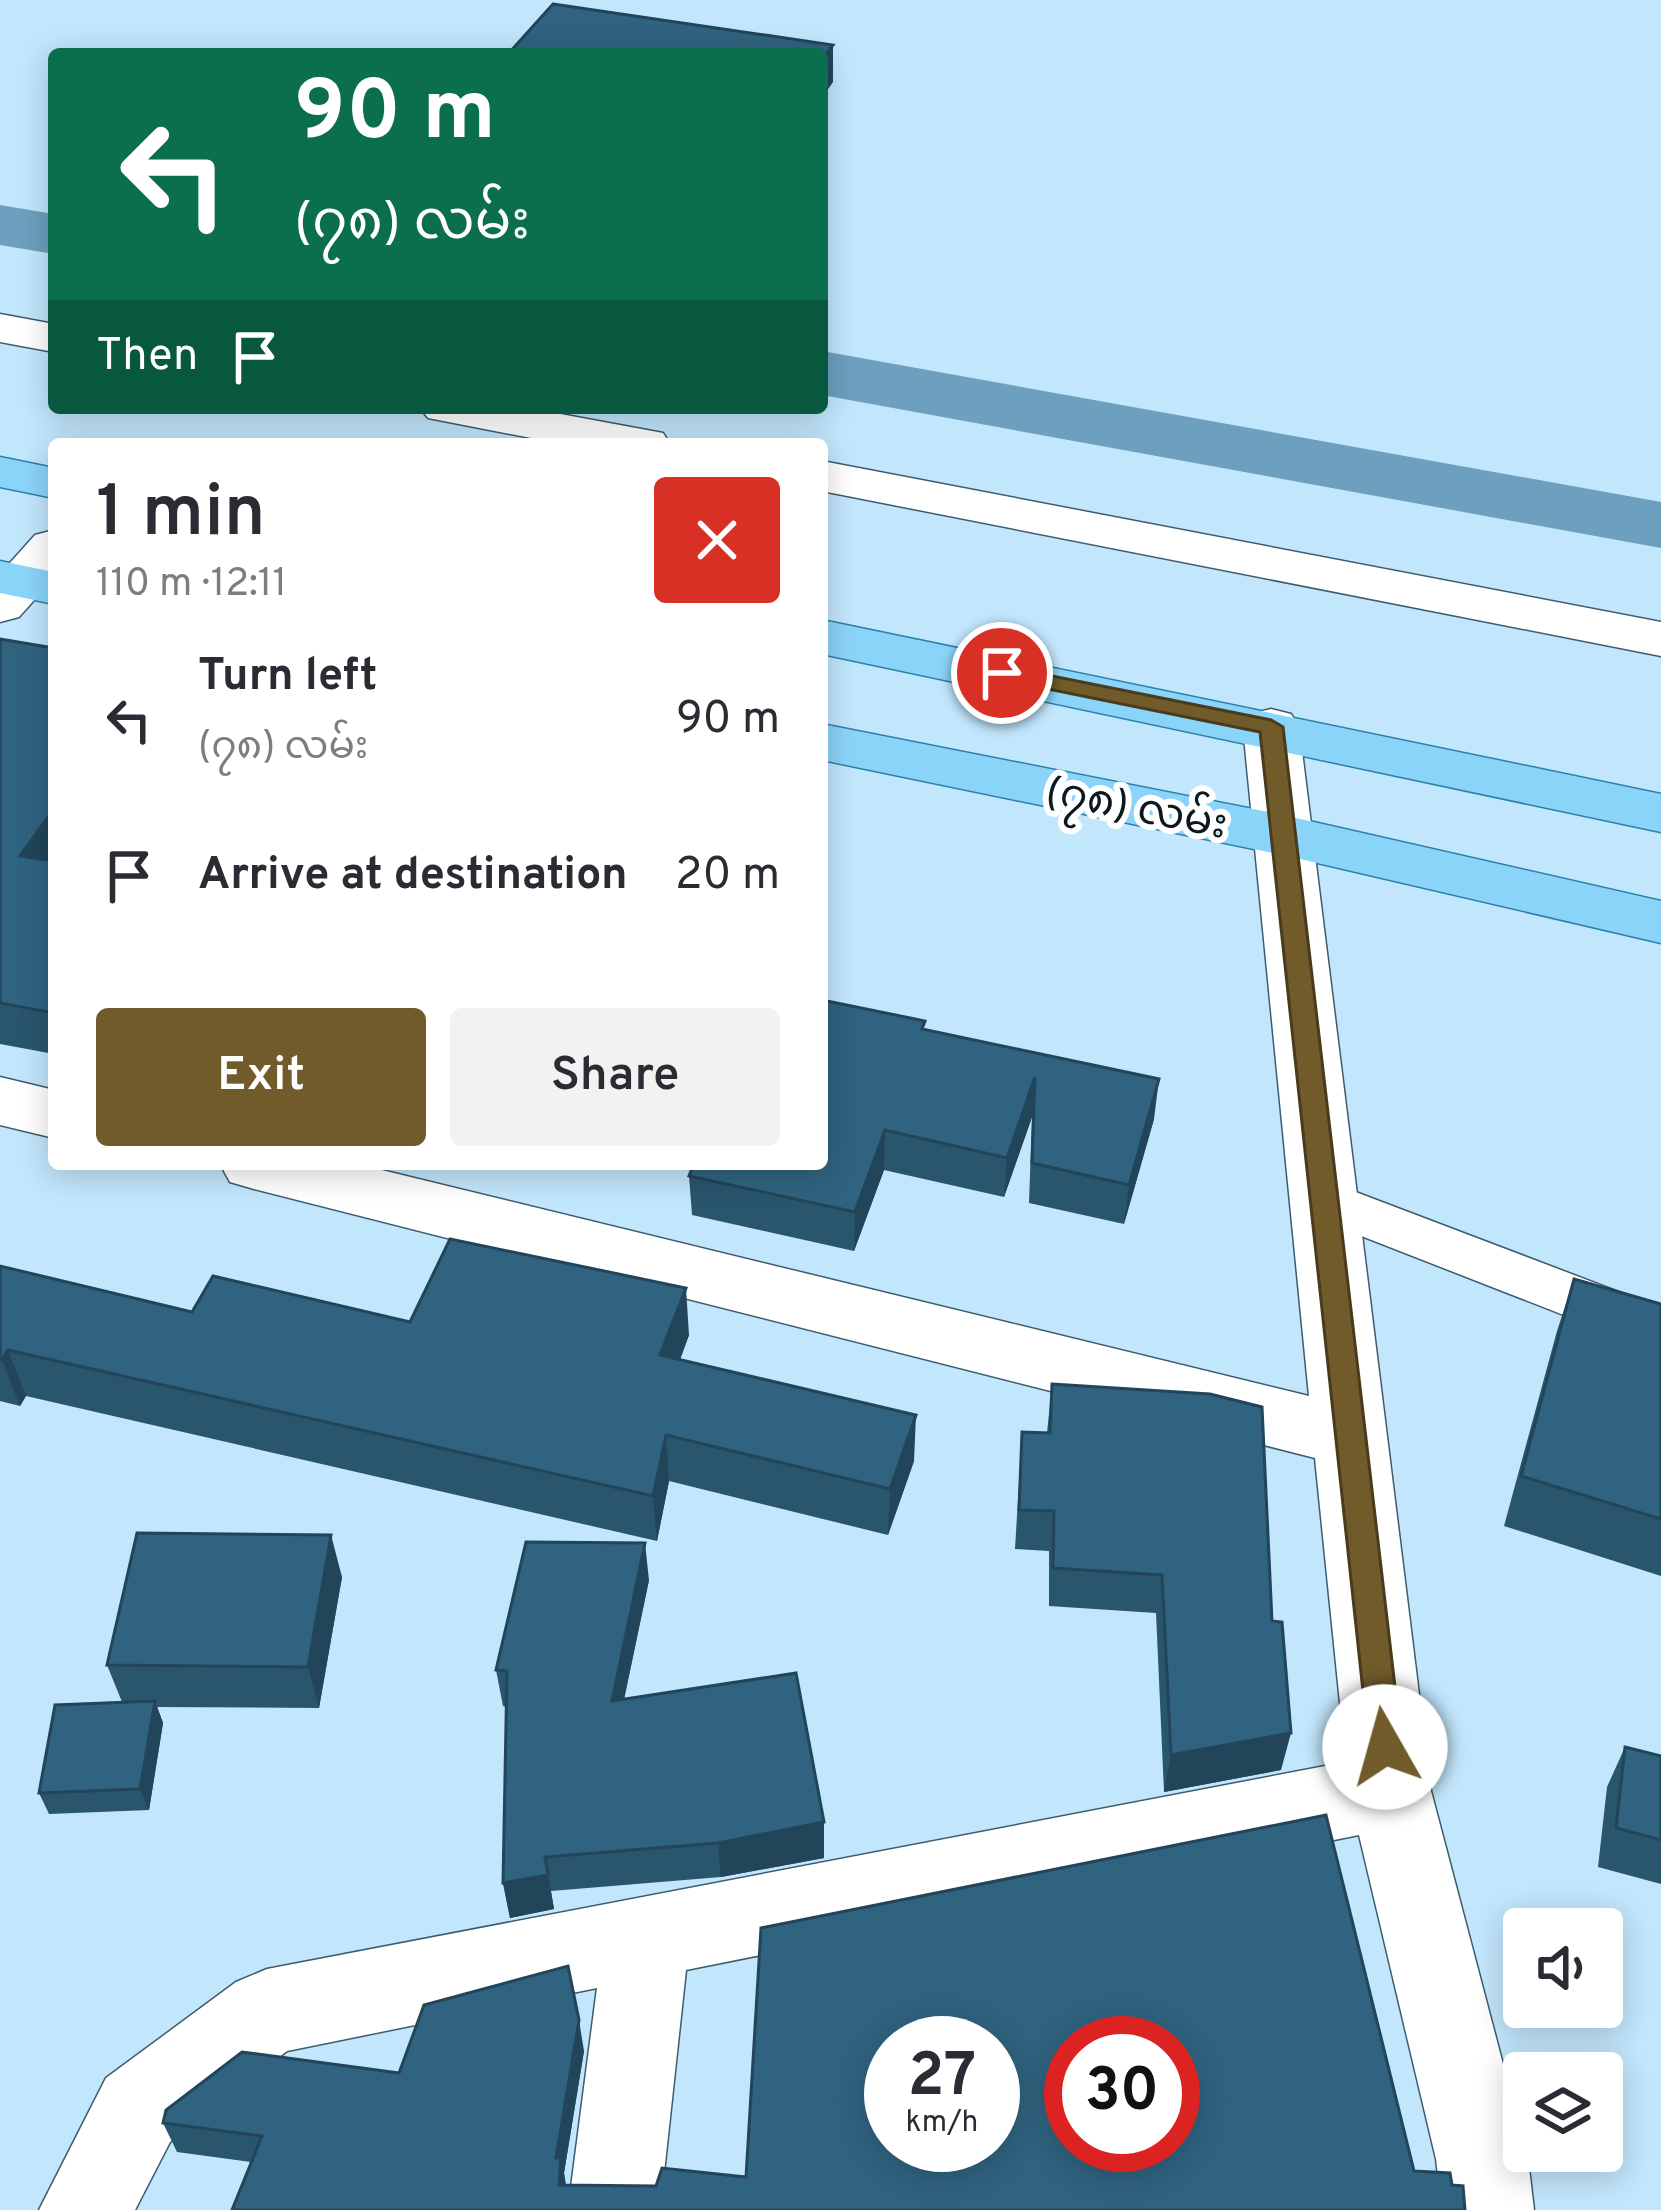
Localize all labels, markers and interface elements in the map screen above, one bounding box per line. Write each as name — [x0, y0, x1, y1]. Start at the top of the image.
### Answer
text: 90 m — [294, 63, 496, 169]
icon: left — [96, 96, 252, 252]
text: (၇၈) လမ်း — [294, 190, 530, 259]
icon: arrive — [222, 324, 288, 390]
text: Then — [96, 329, 198, 386]
text: 1 min — [96, 470, 266, 562]
button: close — [654, 477, 780, 603]
text: 110 m · 12:11 — [96, 561, 287, 610]
pin — [951, 622, 1053, 724]
icon: arrive — [969, 640, 1035, 706]
text: Turn left — [198, 649, 377, 706]
icon: left — [96, 687, 162, 753]
text: 90 m — [676, 692, 780, 749]
text: (၇၈) လမ်း — [198, 724, 368, 773]
street label: (၇၈) လမ်း — [1040, 762, 1232, 858]
icon: arrive — [96, 843, 162, 909]
text: Arrive at destination — [198, 848, 628, 905]
text: 20 m — [675, 848, 780, 905]
button: Exit — [96, 1008, 426, 1146]
button: Share — [450, 1008, 780, 1146]
position arrow — [1322, 1684, 1448, 1810]
map controls — [1503, 1908, 1623, 2172]
button: sound — [1503, 1908, 1623, 2028]
speed limit sign: 30 — [1044, 2016, 1200, 2172]
text: 27 — [908, 2041, 976, 2117]
button: layers — [1503, 2052, 1623, 2172]
text: km/h — [906, 2105, 978, 2142]

